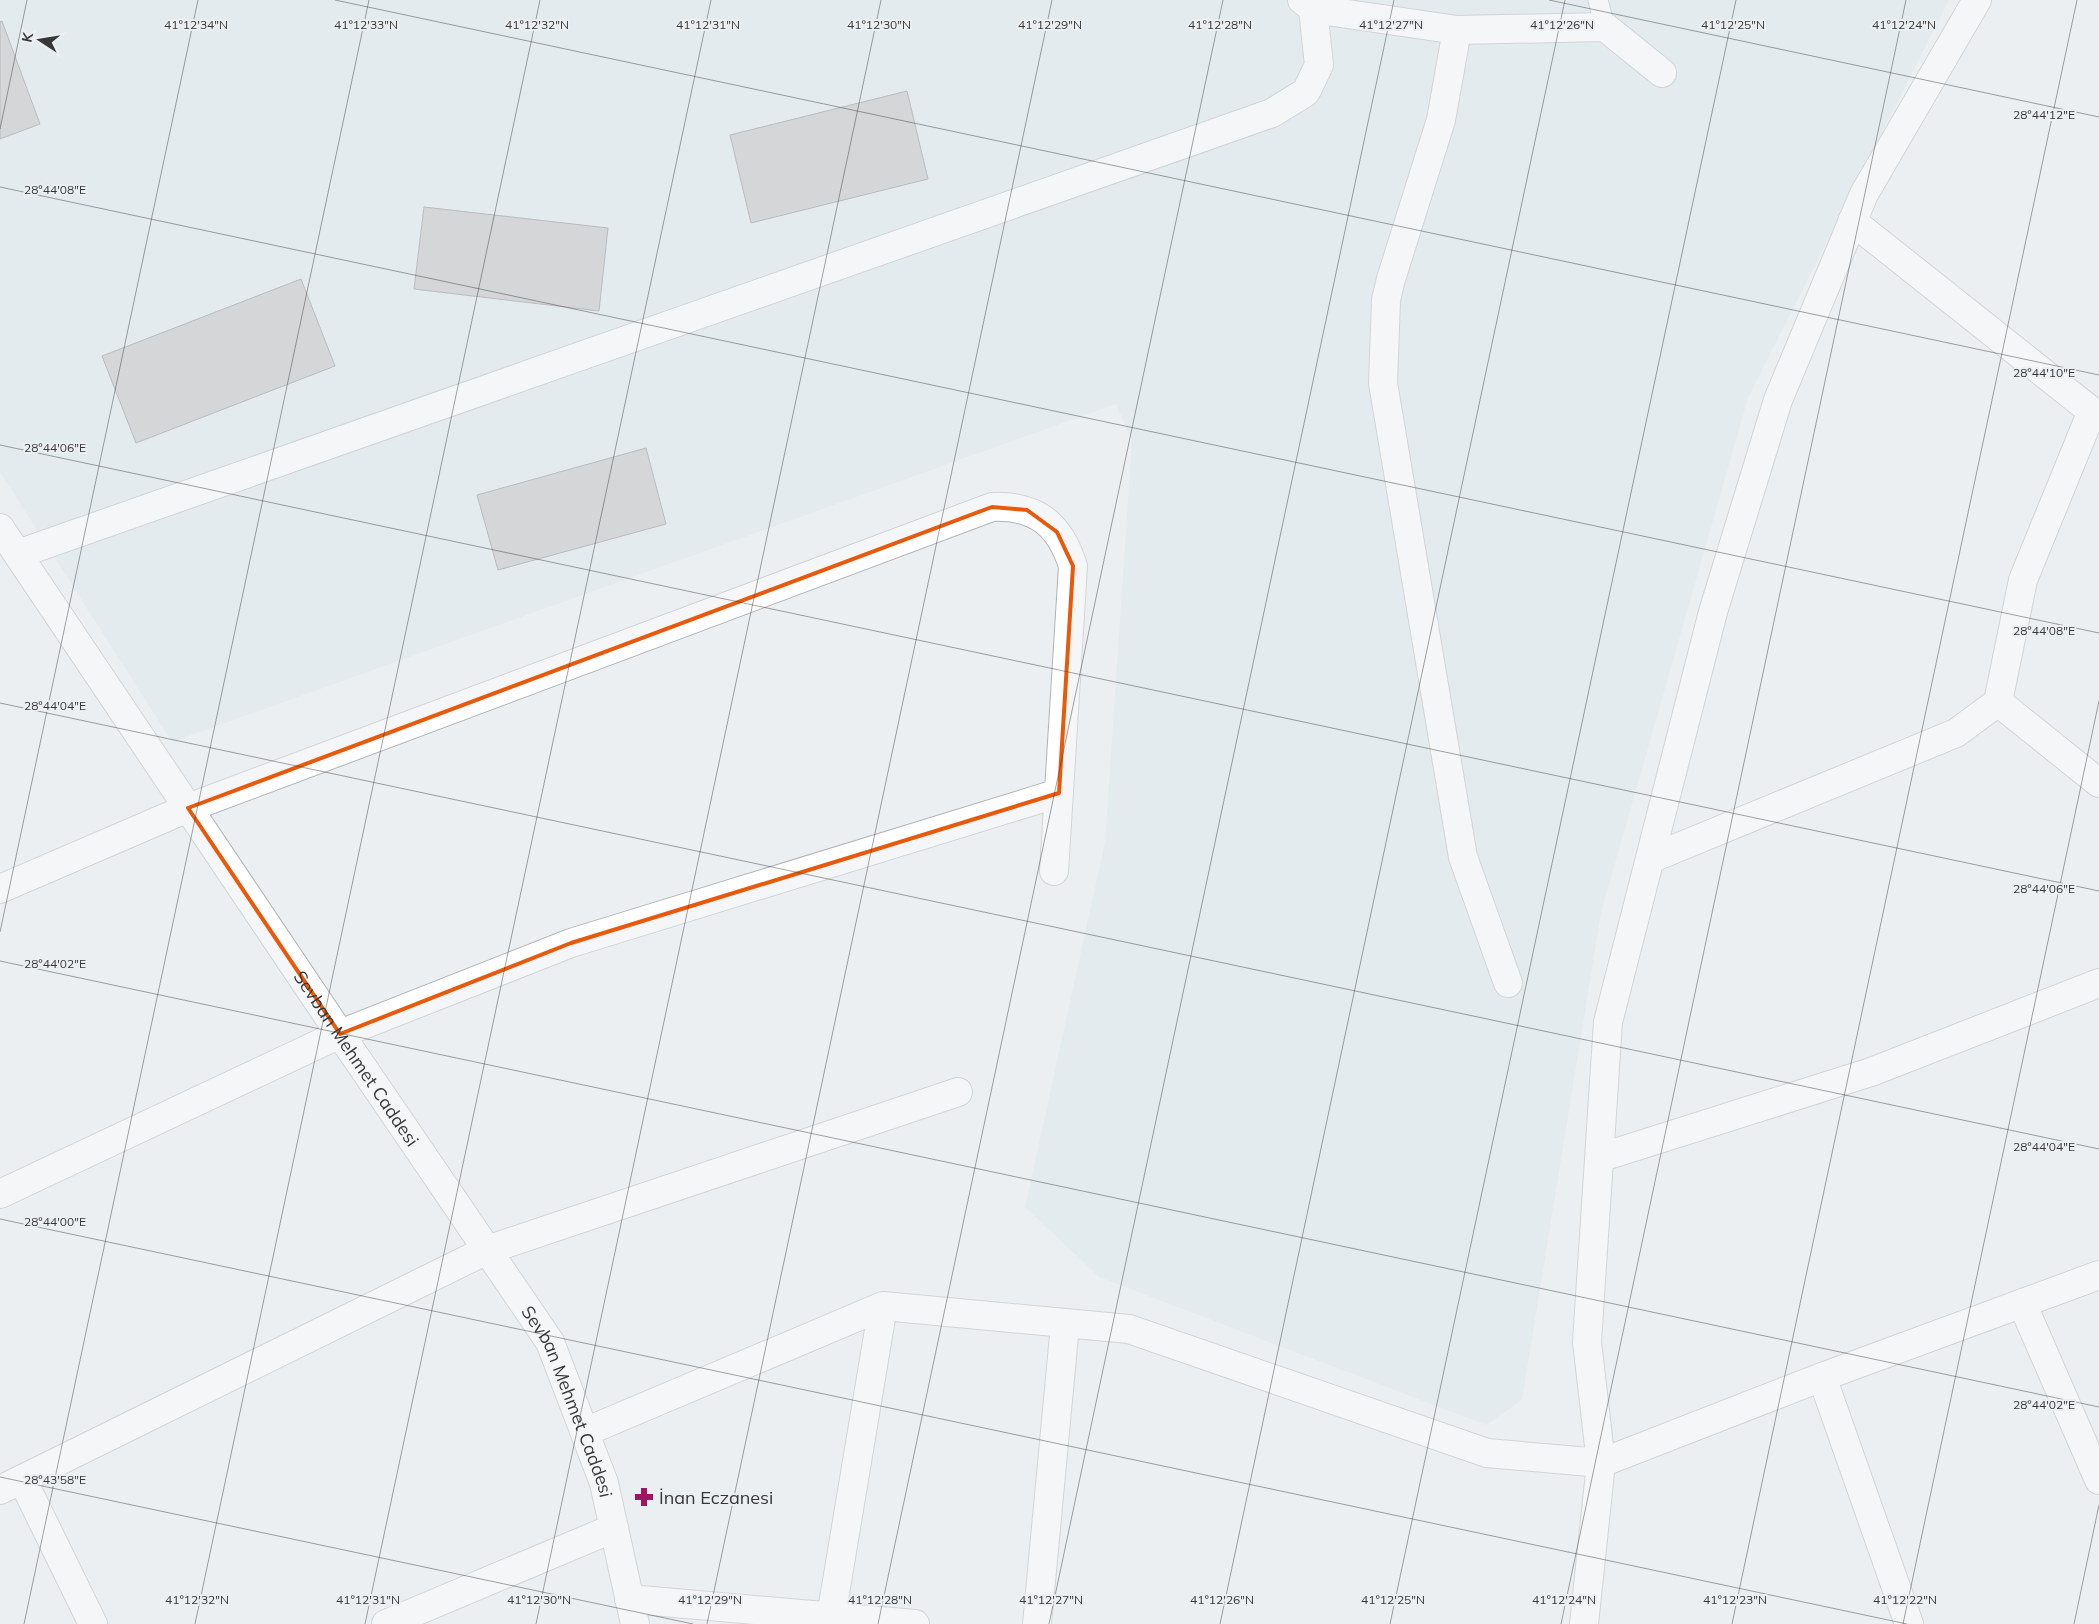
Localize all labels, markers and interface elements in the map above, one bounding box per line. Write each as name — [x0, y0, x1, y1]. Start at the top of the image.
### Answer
north arrow — [15, 15, 65, 65]
text: 41°12'34"N — [164, 17, 228, 32]
text: 41°12'33"N — [334, 17, 398, 32]
text: 41°12'32"N — [505, 17, 569, 32]
text: 41°12'31"N — [676, 17, 740, 32]
text: 41°12'30"N — [847, 17, 911, 32]
text: 41°12'29"N — [1018, 17, 1082, 32]
text: 41°12'28"N — [1188, 17, 1252, 32]
text: 41°12'27"N — [1359, 17, 1423, 32]
text: 41°12'26"N — [1530, 17, 1594, 32]
text: 41°12'25"N — [1701, 17, 1765, 32]
text: 41°12'24"N — [1872, 17, 1936, 32]
text: K — [18, 30, 37, 44]
text: 28°44'12"E — [2013, 107, 2075, 122]
text: 28°44'08"E — [24, 182, 86, 197]
text: 28°44'10"E — [2013, 365, 2075, 380]
text: 28°44'06"E — [24, 440, 86, 455]
text: 28°44'08"E — [2013, 623, 2075, 638]
text: 28°44'04"E — [24, 698, 86, 713]
text: 28°44'06"E — [2013, 881, 2075, 896]
text: 28°44'02"E — [24, 956, 86, 971]
street label: Sevban Mehmet Caddesi — [289, 966, 424, 1150]
text: 28°44'04"E — [2013, 1139, 2075, 1154]
text: 28°44'00"E — [24, 1214, 86, 1229]
street label: Sevban Mehmet Caddesi — [517, 1301, 618, 1499]
text: 28°44'02"E — [2013, 1397, 2075, 1412]
text: 28°43'58"E — [24, 1472, 86, 1487]
pharmacy icon: İnan Eczanesi — [633, 1486, 655, 1508]
place label: İnan Eczanesi — [659, 1486, 773, 1509]
text: 41°12'32"N — [165, 1592, 229, 1607]
text: 41°12'31"N — [336, 1592, 400, 1607]
text: 41°12'30"N — [507, 1592, 571, 1607]
text: 41°12'29"N — [678, 1592, 742, 1607]
text: 41°12'28"N — [848, 1592, 912, 1607]
text: 41°12'27"N — [1019, 1592, 1083, 1607]
text: 41°12'26"N — [1190, 1592, 1254, 1607]
text: 41°12'25"N — [1361, 1592, 1425, 1607]
text: 41°12'24"N — [1532, 1592, 1596, 1607]
text: 41°12'23"N — [1703, 1592, 1767, 1607]
text: 41°12'22"N — [1873, 1592, 1937, 1607]

